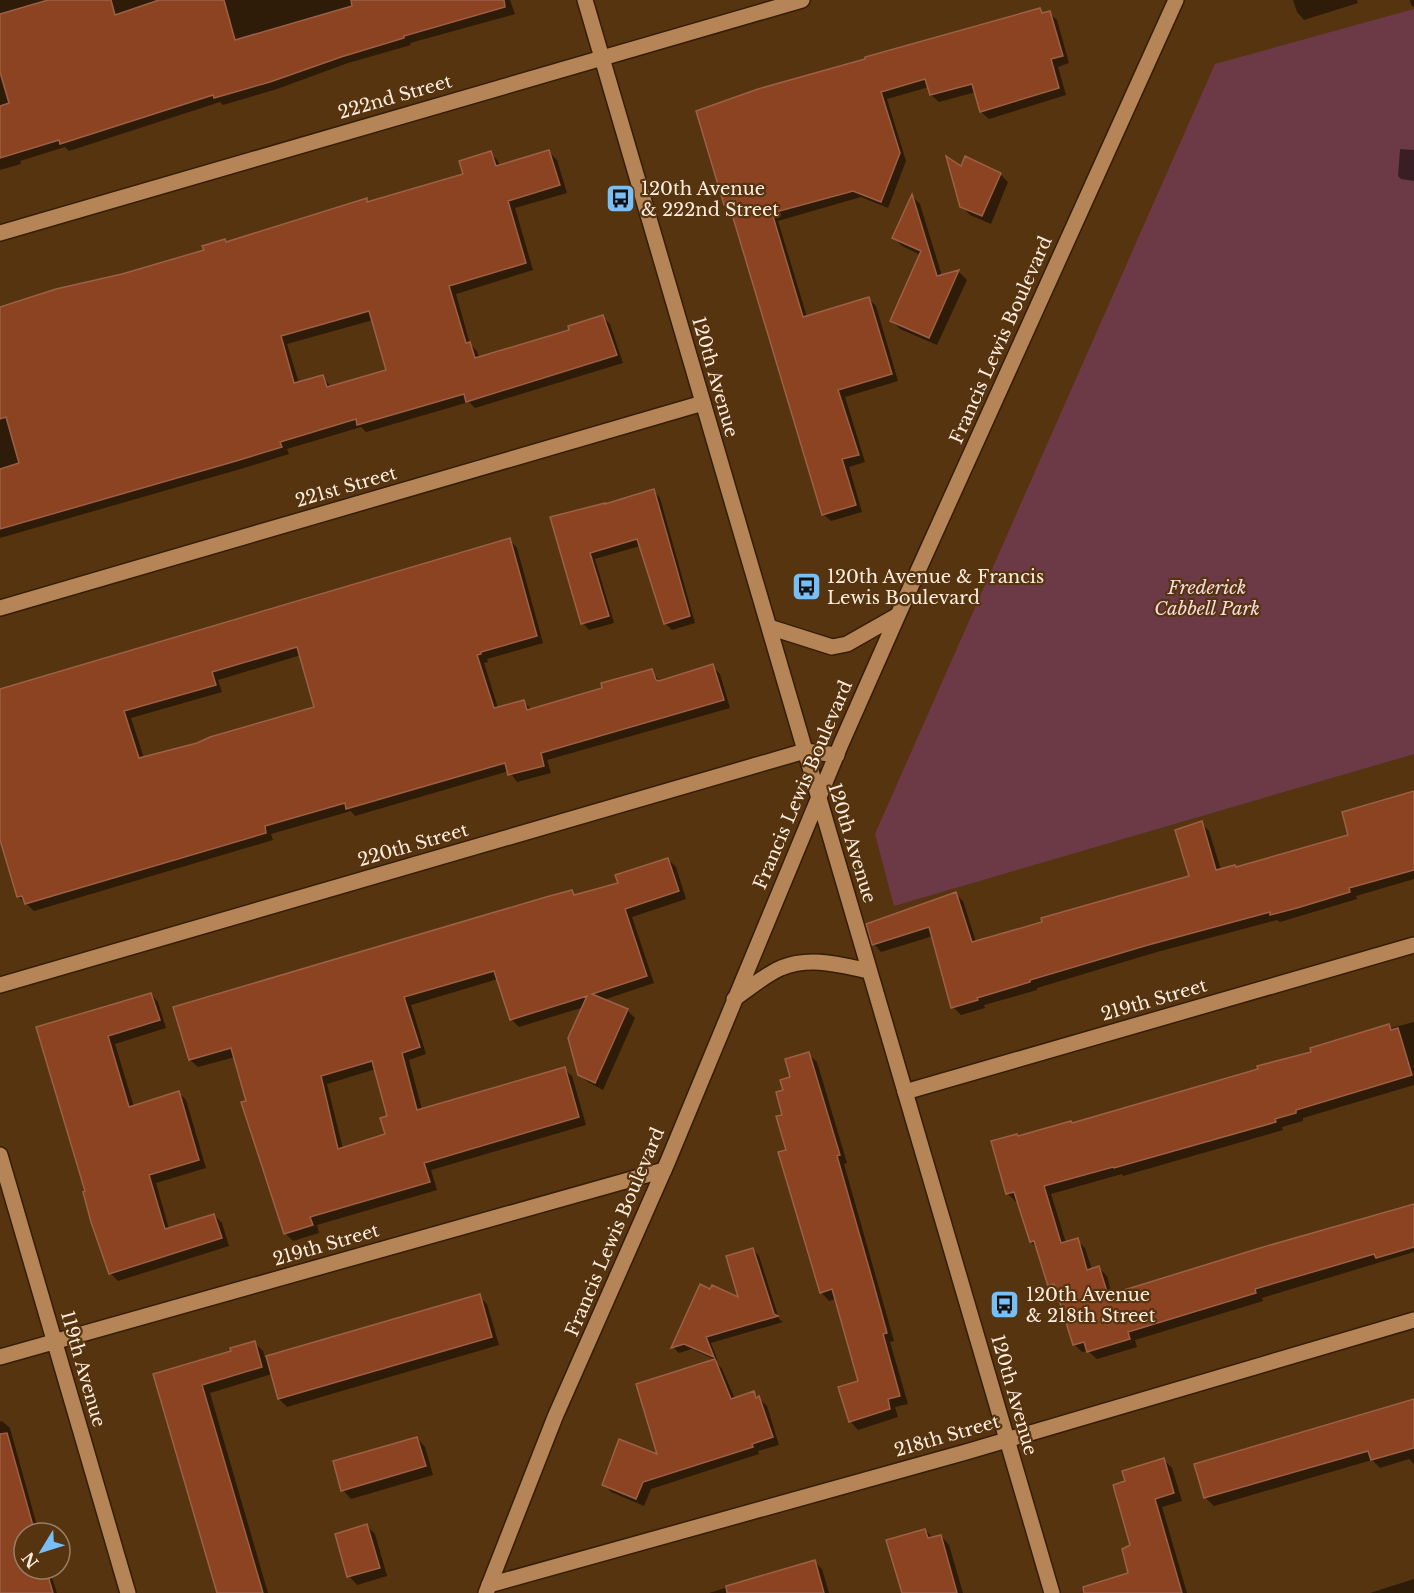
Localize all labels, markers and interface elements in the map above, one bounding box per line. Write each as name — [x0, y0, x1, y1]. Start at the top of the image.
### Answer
street label: 222nd Street — [336, 70, 455, 124]
place label: 120th Avenue & 222nd Street — [641, 178, 779, 221]
bus stop icon: 120th Avenue & 222nd Street — [604, 183, 636, 215]
street label: Francis Lewis Boulevard — [945, 233, 1057, 447]
street label: 120th Avenue — [687, 314, 743, 440]
street label: 221st Street — [293, 462, 399, 512]
place label: 120th Avenue & Francis Lewis Boulevard — [827, 566, 1044, 609]
bus stop icon: 120th Avenue & Francis Lewis Boulevard — [790, 571, 822, 603]
park label: Frederick Cabbell Park — [1154, 577, 1260, 620]
street label: Francis Lewis Boulevard — [749, 677, 857, 893]
street label: 120th Avenue — [823, 780, 881, 906]
street label: 220th Street — [355, 819, 471, 871]
street label: 219th Street — [1098, 974, 1210, 1026]
street label: Francis Lewis Boulevard — [561, 1124, 669, 1340]
street label: 219th Street — [270, 1219, 382, 1271]
place label: 120th Avenue & 218th Street — [1026, 1284, 1156, 1327]
bus stop icon: 120th Avenue & 218th Street — [989, 1289, 1021, 1321]
street label: 119th Avenue — [56, 1308, 110, 1430]
street label: 120th Avenue — [986, 1332, 1042, 1458]
street label: 218th Street — [892, 1410, 1002, 1462]
north arrow — [12, 1521, 72, 1581]
text: N — [18, 1548, 43, 1572]

